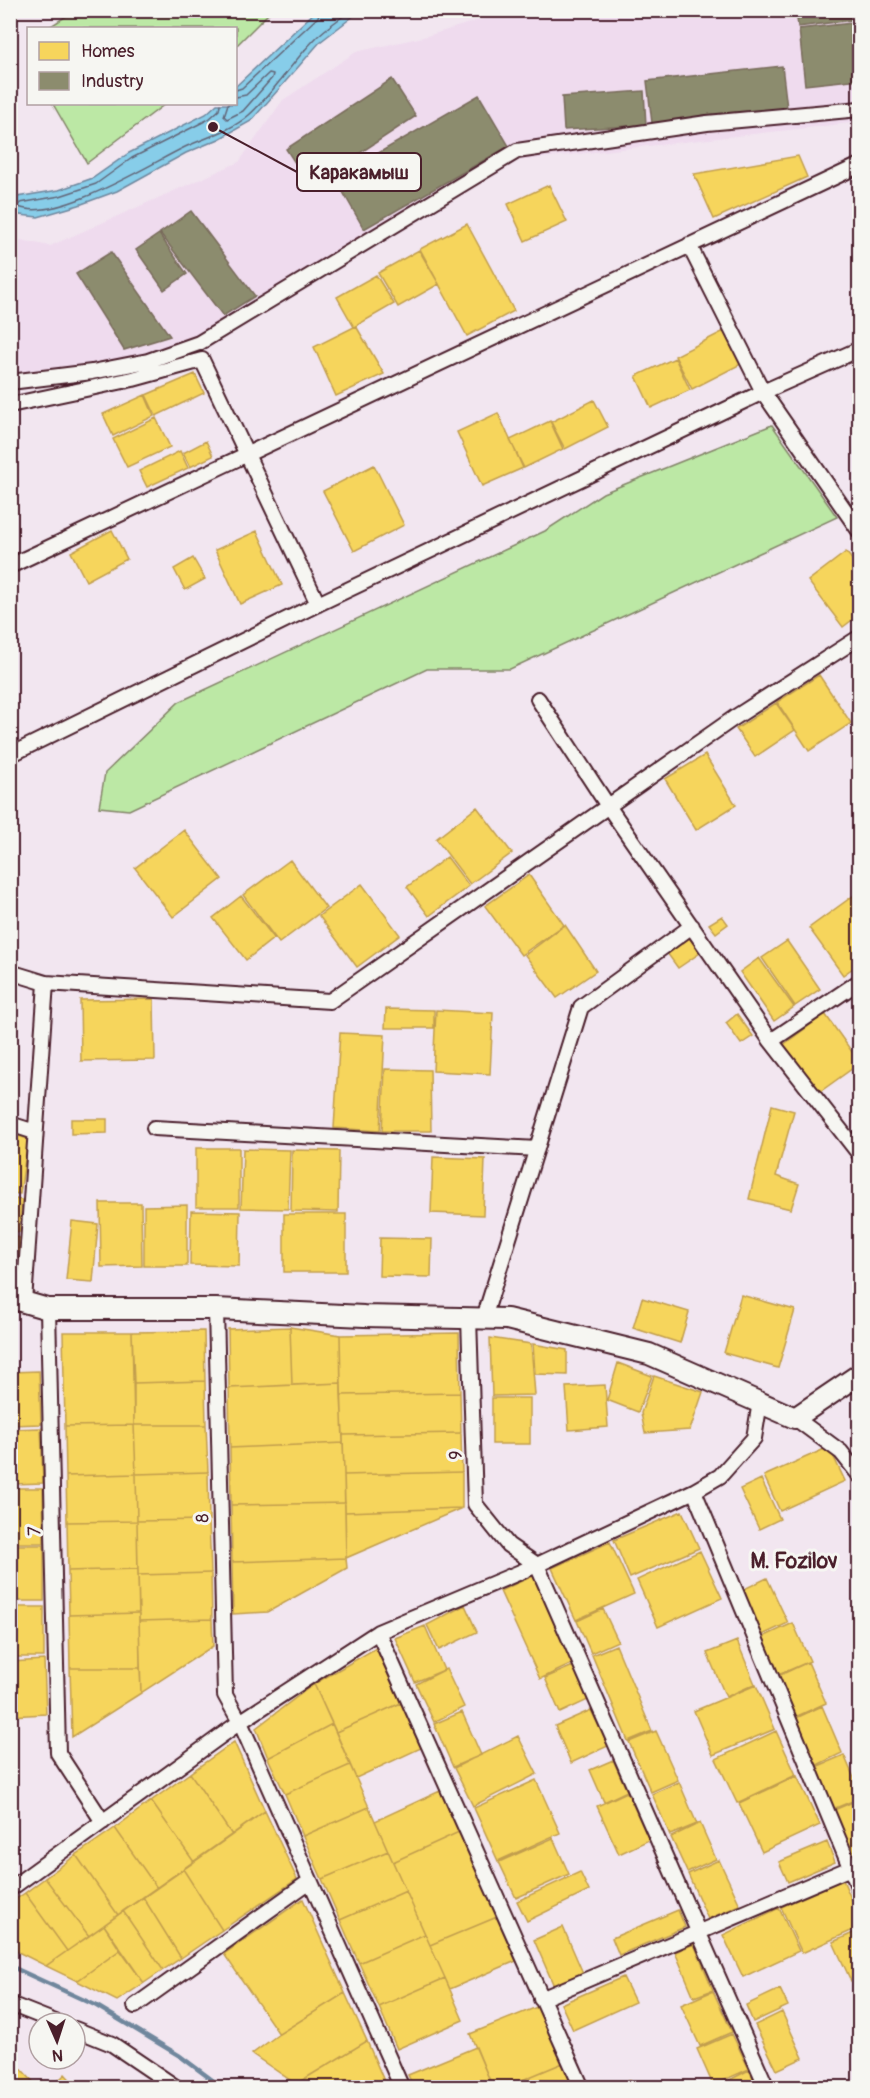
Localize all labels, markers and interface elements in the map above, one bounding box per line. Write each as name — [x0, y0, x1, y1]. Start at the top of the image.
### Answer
legend — [27, 27, 237, 105]
text: Homes — [81, 40, 134, 63]
text: Industry — [81, 70, 144, 93]
callout: Каракамыш — [297, 153, 421, 191]
text: Каракамыш — [309, 160, 409, 185]
street label: 9 — [444, 1450, 468, 1460]
street label: 8 — [191, 1513, 215, 1523]
street label: 7 — [23, 1526, 47, 1536]
district label: M. Fozilov — [751, 1548, 838, 1575]
north arrow — [27, 2011, 87, 2071]
text: N — [52, 2045, 64, 2065]

